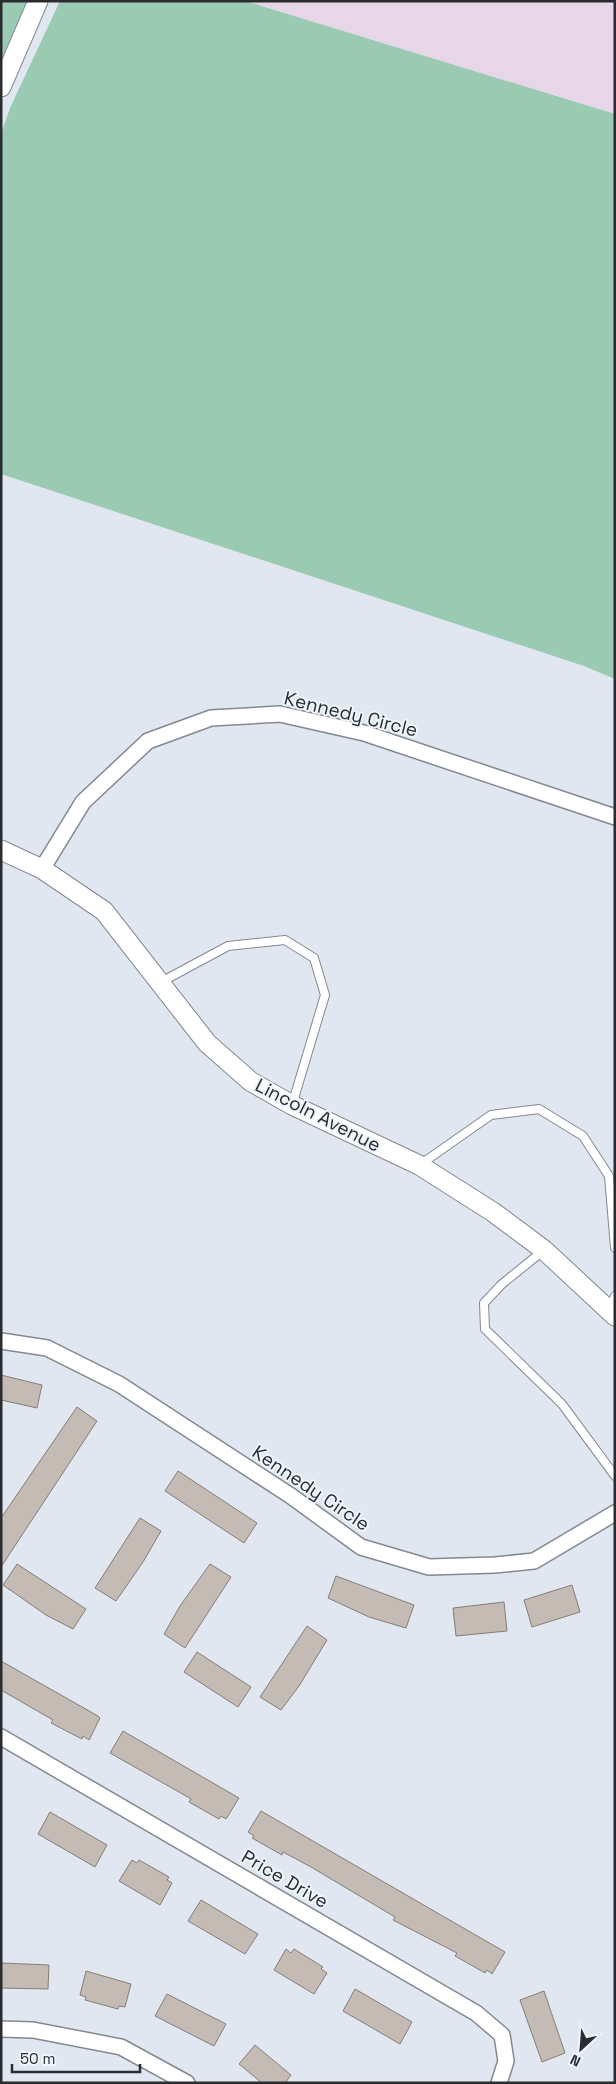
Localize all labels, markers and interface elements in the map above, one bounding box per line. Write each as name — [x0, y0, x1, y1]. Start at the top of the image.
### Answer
street label: Kennedy Circle — [282, 685, 420, 743]
street label: Lincoln Avenue — [251, 1073, 385, 1157]
street label: Kennedy Circle — [247, 1439, 375, 1537]
street label: Price Drive — [237, 1844, 333, 1914]
north arrow — [556, 2024, 606, 2074]
scale bar — [12, 2042, 140, 2074]
text: 50 m — [20, 2049, 55, 2068]
text: N — [567, 2051, 583, 2071]

